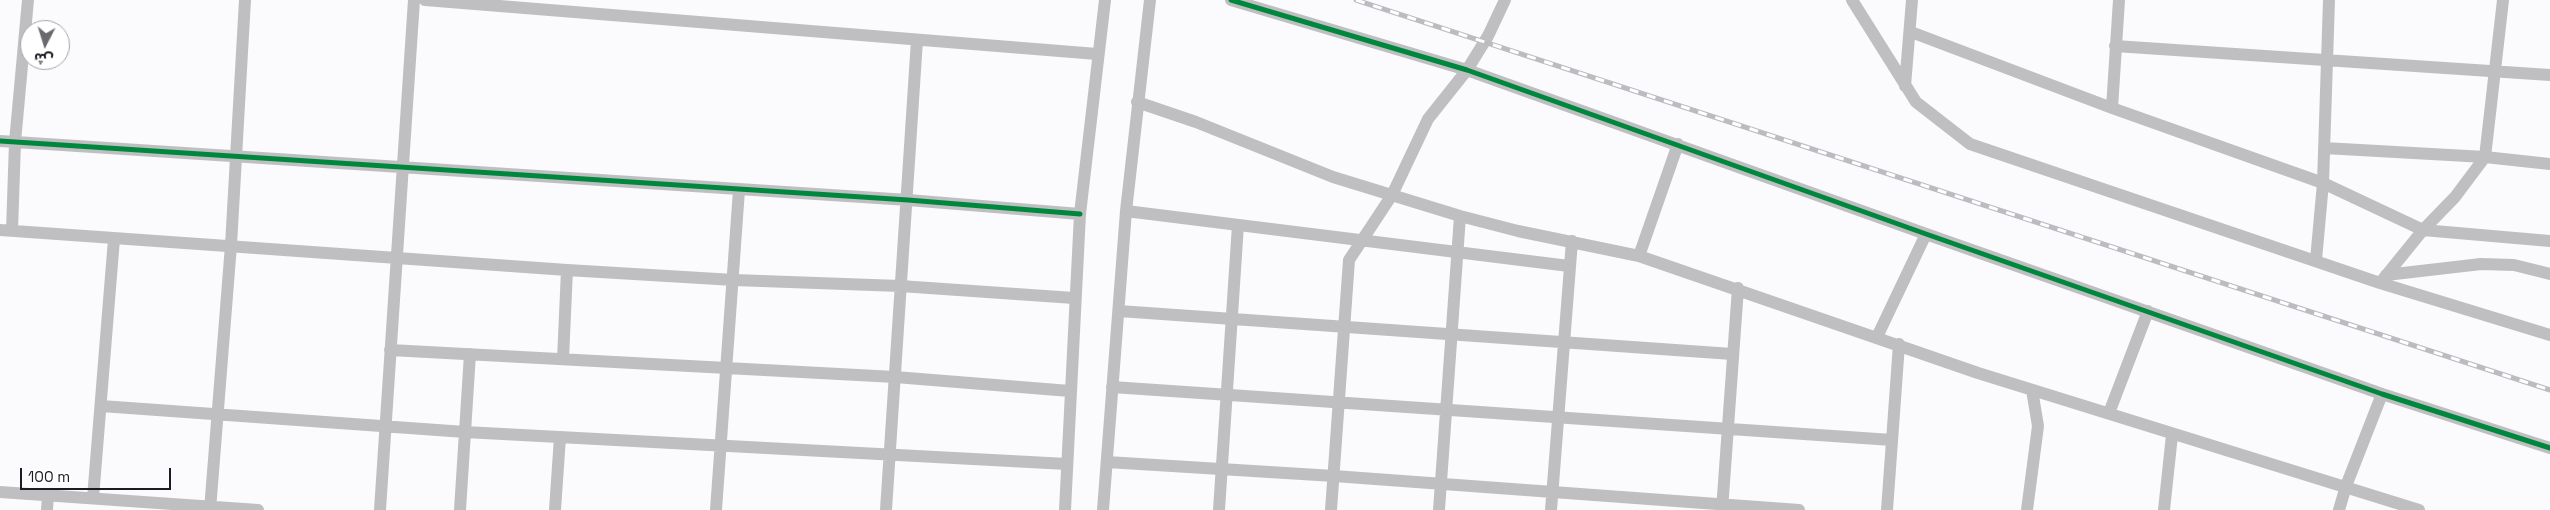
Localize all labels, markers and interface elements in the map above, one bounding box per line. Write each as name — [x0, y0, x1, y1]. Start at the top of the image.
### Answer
north arrow — [20, 20, 70, 70]
text: ش — [33, 49, 54, 69]
scale bar — [22, 458, 174, 490]
text: 100 m — [28, 467, 70, 486]

